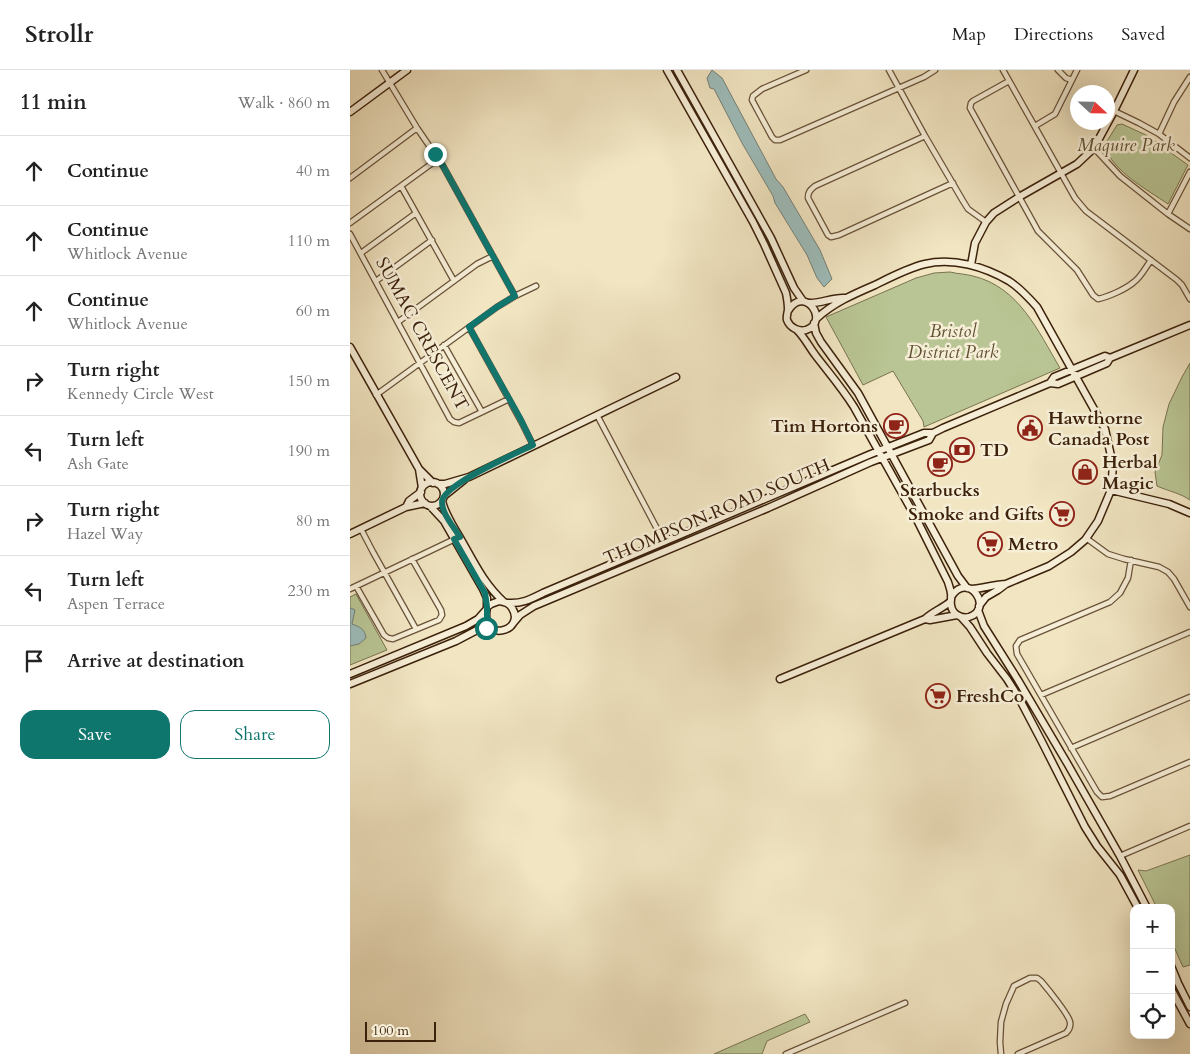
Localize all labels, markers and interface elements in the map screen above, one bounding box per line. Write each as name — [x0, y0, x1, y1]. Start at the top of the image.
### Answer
text: Strollr — [25, 18, 93, 51]
text: Map — [952, 22, 986, 47]
text: Directions — [1014, 22, 1093, 47]
text: Saved — [1121, 22, 1165, 47]
north arrow — [1070, 85, 1115, 130]
text: 11 min — [20, 88, 87, 117]
text: Walk · 860 m — [238, 92, 330, 114]
park label: Maquire Park — [1077, 133, 1175, 158]
route end — [424, 143, 447, 166]
icon: ahead — [20, 157, 48, 185]
text: Continue — [67, 158, 149, 184]
text: 40 m — [296, 160, 330, 182]
text: Continue — [67, 217, 149, 243]
icon: ahead — [20, 227, 48, 255]
text: 110 m — [288, 230, 330, 252]
text: Whitlock Avenue — [67, 243, 188, 265]
street label: SUMAC CRESCENT — [369, 253, 475, 415]
text: Continue — [67, 287, 149, 313]
icon: ahead — [20, 297, 48, 325]
text: 60 m — [296, 300, 330, 322]
text: Whitlock Avenue — [67, 313, 188, 335]
park label: Bristol District Park — [908, 319, 998, 365]
text: Turn right — [67, 357, 159, 383]
icon: right — [20, 367, 48, 395]
text: 150 m — [288, 370, 330, 392]
text: Kennedy Circle West — [67, 383, 214, 405]
place label: Hawthorne Canada Post — [1048, 406, 1150, 452]
cafe icon: Tim Hortons — [883, 413, 909, 439]
place label: Tim Hortons — [771, 414, 878, 439]
public building icon: Hawthorne Canada Post — [1017, 415, 1043, 441]
text: Turn left — [67, 427, 144, 453]
icon: left — [20, 437, 48, 465]
bank icon: TD — [949, 437, 975, 463]
place label: TD — [980, 438, 1009, 463]
text: 190 m — [288, 440, 330, 462]
place label: Herbal Magic — [1102, 450, 1158, 496]
cafe icon: Starbucks — [927, 451, 953, 477]
text: Ash Gate — [67, 453, 129, 475]
street label: THOMPSON ROAD SOUTH — [600, 453, 834, 571]
shop icon: Herbal Magic — [1072, 459, 1098, 485]
place label: Starbucks — [900, 478, 980, 503]
text: Turn right — [67, 497, 159, 523]
supermarket icon: Smoke and Gifts — [1049, 501, 1075, 527]
place label: Smoke and Gifts — [908, 502, 1044, 527]
icon: right — [20, 507, 48, 535]
text: 80 m — [296, 510, 330, 532]
text: Hazel Way — [67, 523, 143, 545]
supermarket icon: Metro — [977, 531, 1003, 557]
place label: Metro — [1008, 532, 1058, 557]
text: Turn left — [67, 567, 144, 593]
icon: left — [20, 577, 48, 605]
text: 230 m — [288, 580, 330, 602]
text: Aspen Terrace — [67, 593, 165, 615]
route start — [475, 617, 498, 640]
icon: arrive — [20, 647, 48, 675]
text: Arrive at destination — [67, 648, 244, 674]
supermarket icon: FreshCo — [925, 683, 951, 709]
place label: FreshCo — [956, 684, 1024, 709]
button: Save — [20, 710, 170, 759]
button: Share — [180, 710, 330, 759]
map controls — [1130, 904, 1175, 1039]
button: + — [1130, 904, 1175, 949]
button: − — [1130, 949, 1175, 994]
button: locate — [1130, 994, 1175, 1039]
scale bar — [365, 1019, 436, 1042]
text: 100 m — [372, 1021, 409, 1040]

